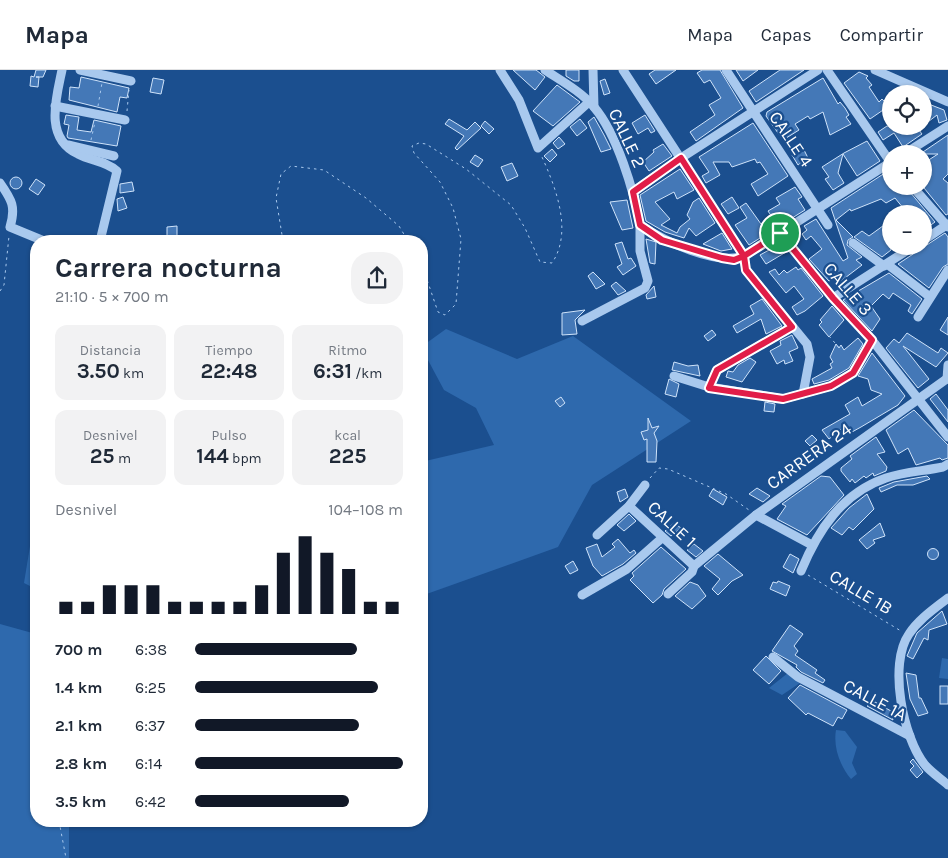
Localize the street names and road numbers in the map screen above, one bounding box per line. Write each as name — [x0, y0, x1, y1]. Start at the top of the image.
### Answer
street label: CALLE 2 — [604, 105, 650, 171]
street label: CALLE 4 — [764, 107, 818, 171]
street label: CALLE 3 — [819, 258, 877, 320]
street label: CARRERA 24 — [762, 418, 856, 494]
street label: CALLE 1 — [643, 496, 701, 552]
street label: CALLE 1B — [825, 565, 897, 619]
street label: CALLE 1A — [839, 674, 911, 726]

